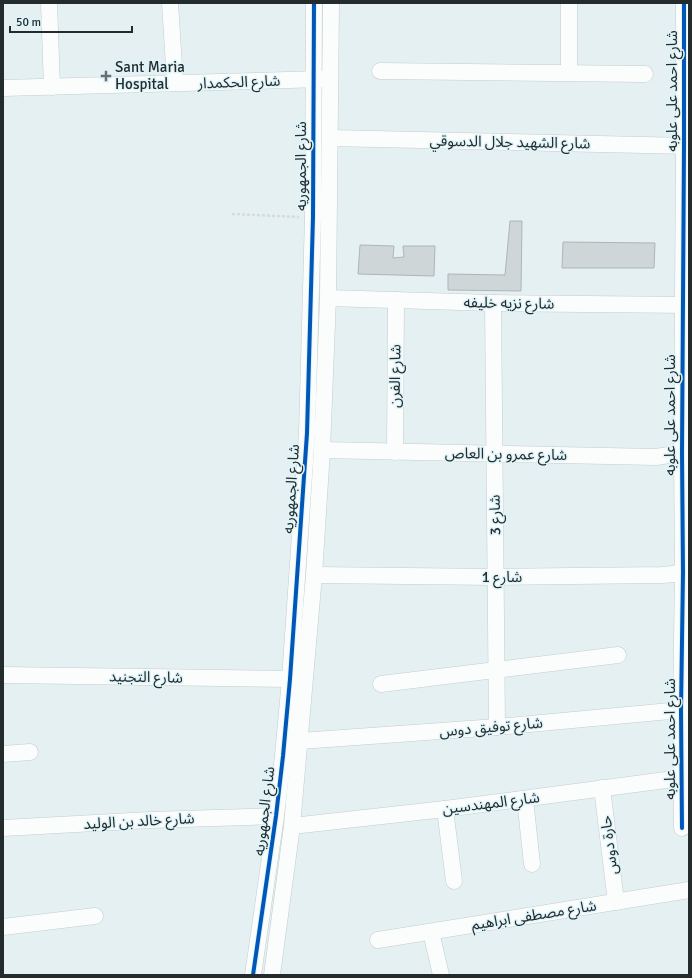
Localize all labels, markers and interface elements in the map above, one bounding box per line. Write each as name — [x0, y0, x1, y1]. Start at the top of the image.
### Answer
scale bar — [10, 8, 132, 34]
text: 50 m — [16, 15, 41, 30]
street label: شارع احمد على علوبه — [663, 30, 684, 152]
place label: Sant Maria Hospital — [115, 58, 185, 93]
marker: Sant Maria Hospital — [100, 70, 112, 82]
street label: شارع الحكمدار — [196, 72, 281, 95]
street label: شارع الجمهوريه — [292, 121, 313, 211]
street label: شارع الشهيد جلال الدسوقي — [429, 132, 591, 155]
street label: شارع نزيه خليفه — [463, 293, 555, 316]
street label: شارع الفرن — [385, 344, 408, 408]
street label: شارع احمد على علوبه — [661, 354, 682, 476]
street label: شارع الجمهوريه — [279, 443, 306, 535]
street label: شارع عمرو بن العاص — [445, 444, 567, 467]
street label: شارع 3 — [486, 494, 507, 535]
street label: شارع 1 — [482, 568, 523, 589]
street label: شارع التجنيد — [109, 667, 183, 690]
street label: شارع احمد على علوبه — [661, 678, 682, 800]
street label: شارع توفيق دوس — [438, 713, 544, 743]
street label: شارع الجمهوريه — [250, 765, 281, 857]
street label: شارع المهندسين — [441, 788, 541, 821]
street label: شارع خالد بن الوليد — [83, 809, 195, 836]
street label: حارة دوس — [596, 814, 622, 876]
street label: شارع مصطفى ابراهيم — [470, 896, 599, 937]

